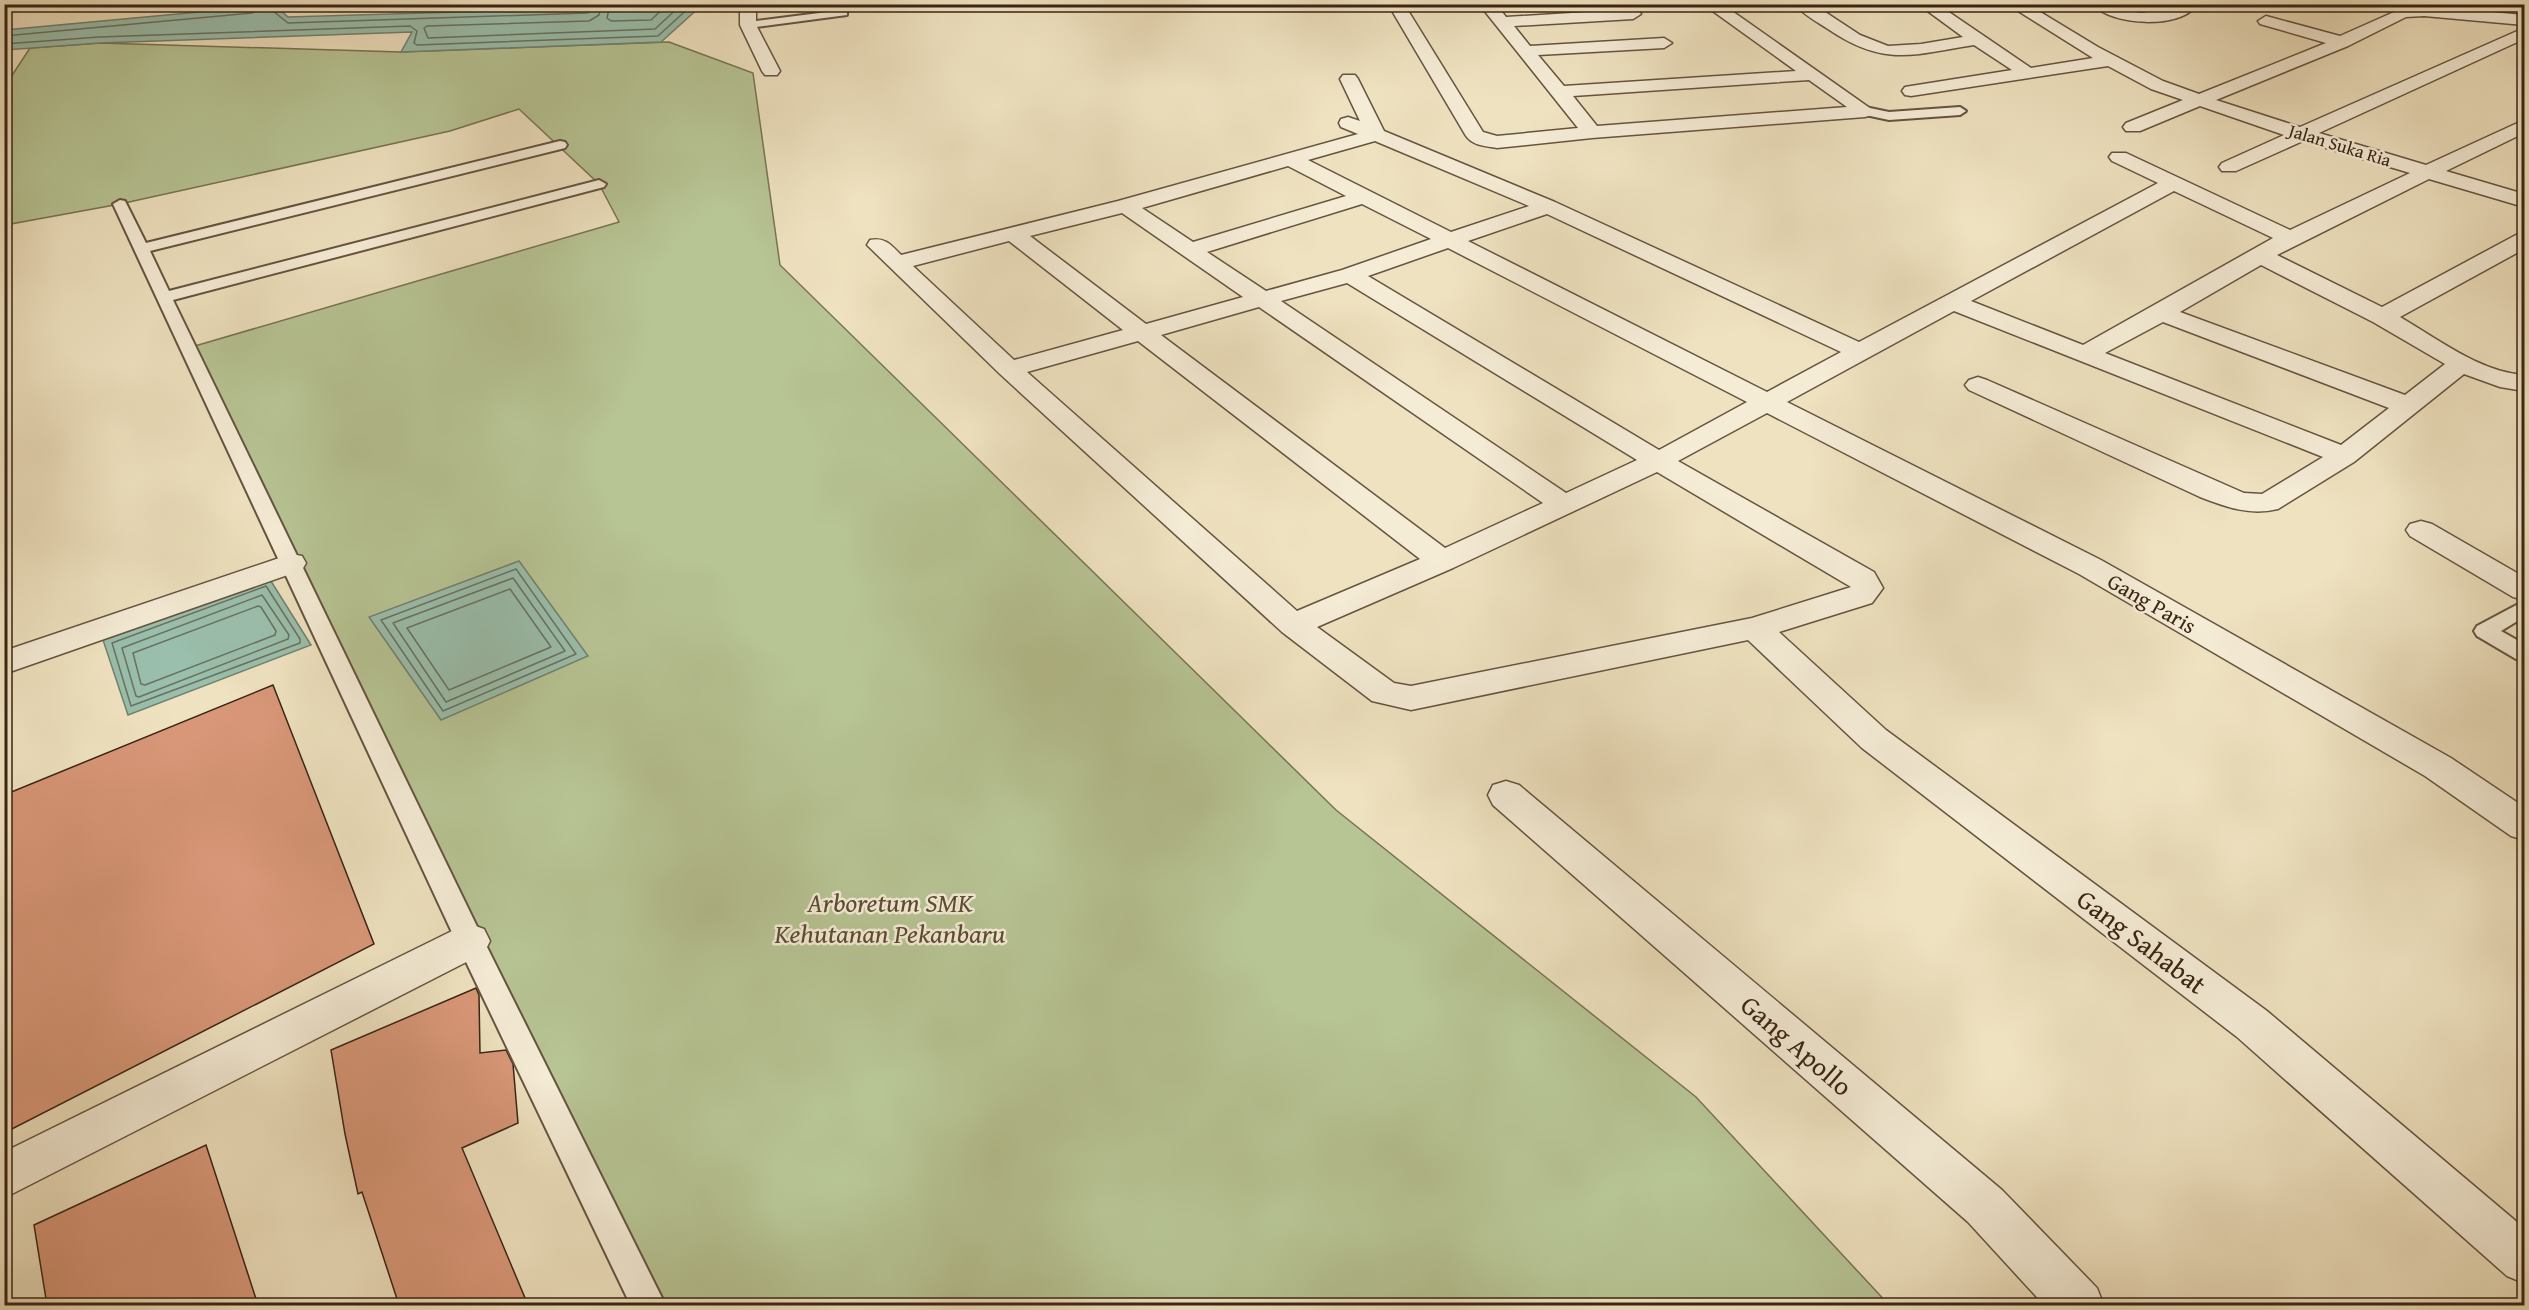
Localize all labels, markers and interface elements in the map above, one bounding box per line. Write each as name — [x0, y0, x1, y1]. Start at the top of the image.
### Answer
street label: Jalan Suka Ria — [2284, 116, 2395, 174]
street label: Gang Paris — [2102, 565, 2202, 641]
street label: Gang Sahabat — [2069, 879, 2216, 1003]
park label: Arboretum SMK Kehutanan Pekanbaru — [773, 882, 1006, 953]
street label: Gang Apollo — [1732, 985, 1862, 1105]

